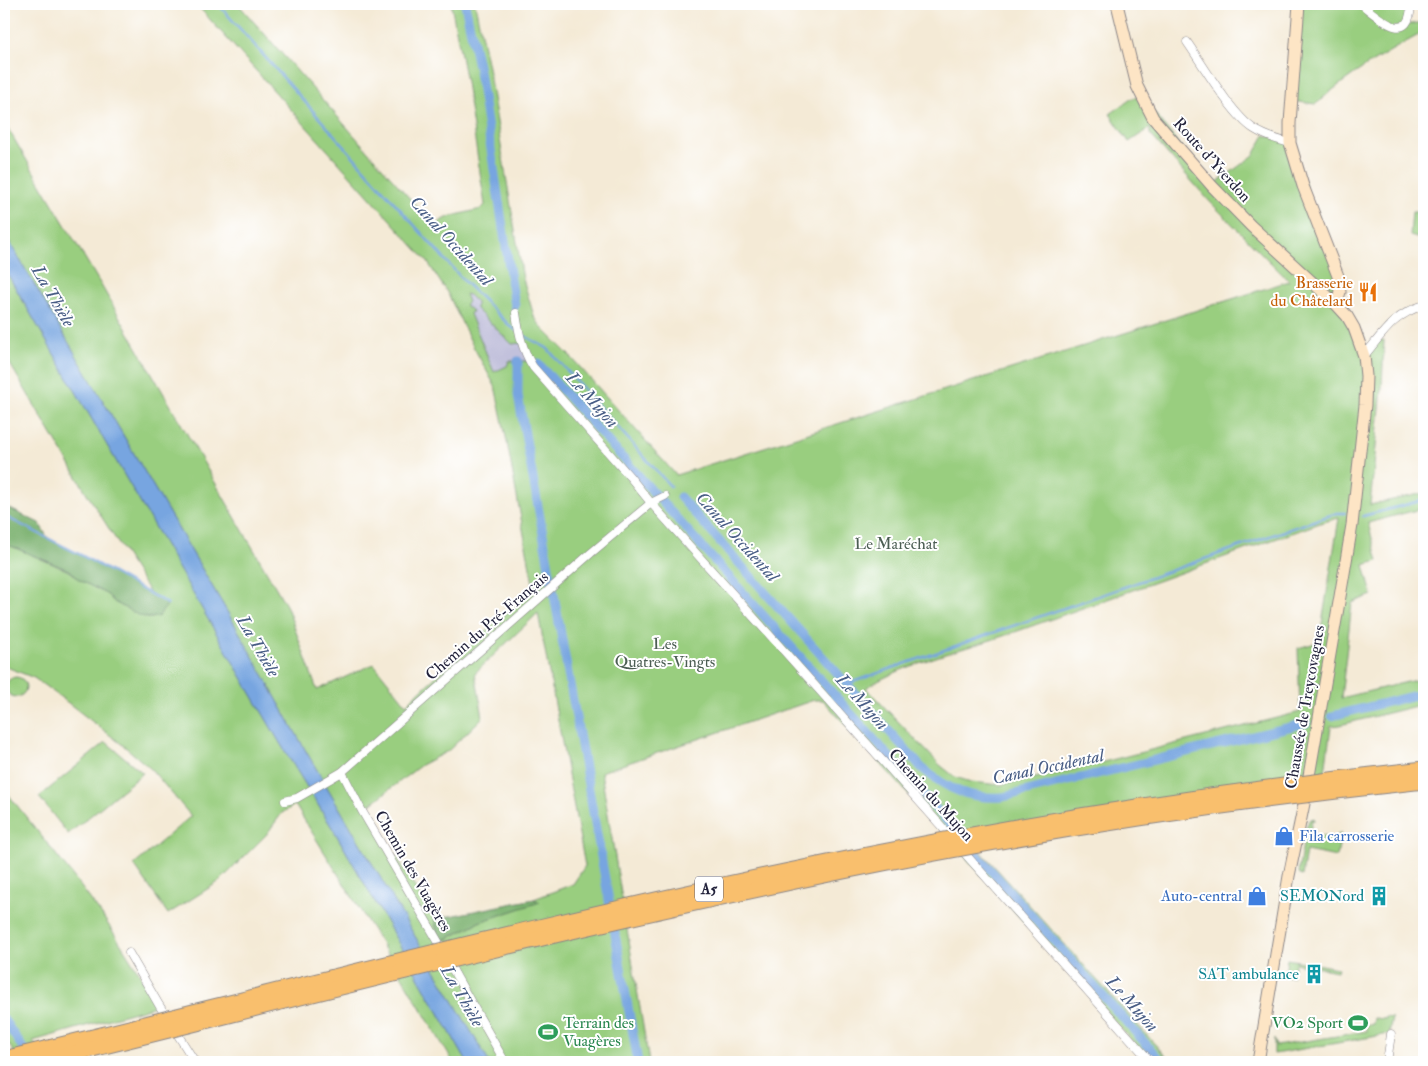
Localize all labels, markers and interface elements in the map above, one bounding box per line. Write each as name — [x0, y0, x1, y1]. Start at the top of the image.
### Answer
street label: Route d'Yverdon — [1169, 113, 1255, 207]
water label: Canal Occidental — [405, 191, 499, 292]
water label: La Thièle — [26, 260, 80, 332]
place label: Brasserie du Châtelard — [1270, 273, 1353, 311]
restaurant icon: Brasserie du Châtelard — [1357, 281, 1379, 303]
water label: Le Mujon — [560, 366, 623, 433]
water label: Canal Occidental — [691, 487, 785, 588]
park label: Le Maréchat — [855, 534, 937, 554]
street label: Chemin du Pré-Français — [421, 567, 553, 685]
water label: La Thièle — [231, 610, 285, 682]
street label: Chaussée de Treycovagnes — [1281, 624, 1329, 790]
park label: Les Quatres-Vingts — [615, 634, 715, 672]
water label: Le Mujon — [830, 668, 893, 735]
water label: Canal Occidental — [990, 744, 1108, 790]
street label: Chemin du Mujon — [884, 745, 978, 845]
street label: Chemin des Vuagères — [370, 807, 456, 935]
shop icon: Fila carrosserie — [1273, 825, 1295, 847]
place label: Fila carrosserie — [1299, 826, 1395, 846]
road number: A5 — [695, 876, 723, 902]
shop icon: Auto-central — [1246, 885, 1268, 907]
building icon: SEMONord — [1368, 885, 1390, 907]
place label: Auto-central — [1160, 886, 1242, 906]
place label: SEMONord — [1280, 886, 1364, 906]
water label: La Thièle — [435, 960, 489, 1032]
building icon: SAT ambulance — [1303, 963, 1325, 985]
place label: SAT ambulance — [1198, 964, 1299, 984]
water label: Le Mujon — [1100, 970, 1163, 1037]
sports icon: VO2 Sport — [1347, 1012, 1369, 1034]
place label: Terrain des Vuagères — [563, 1013, 634, 1051]
place label: VO2 Sport — [1272, 1013, 1343, 1034]
sports icon: Terrain des Vuagères — [537, 1021, 559, 1043]

